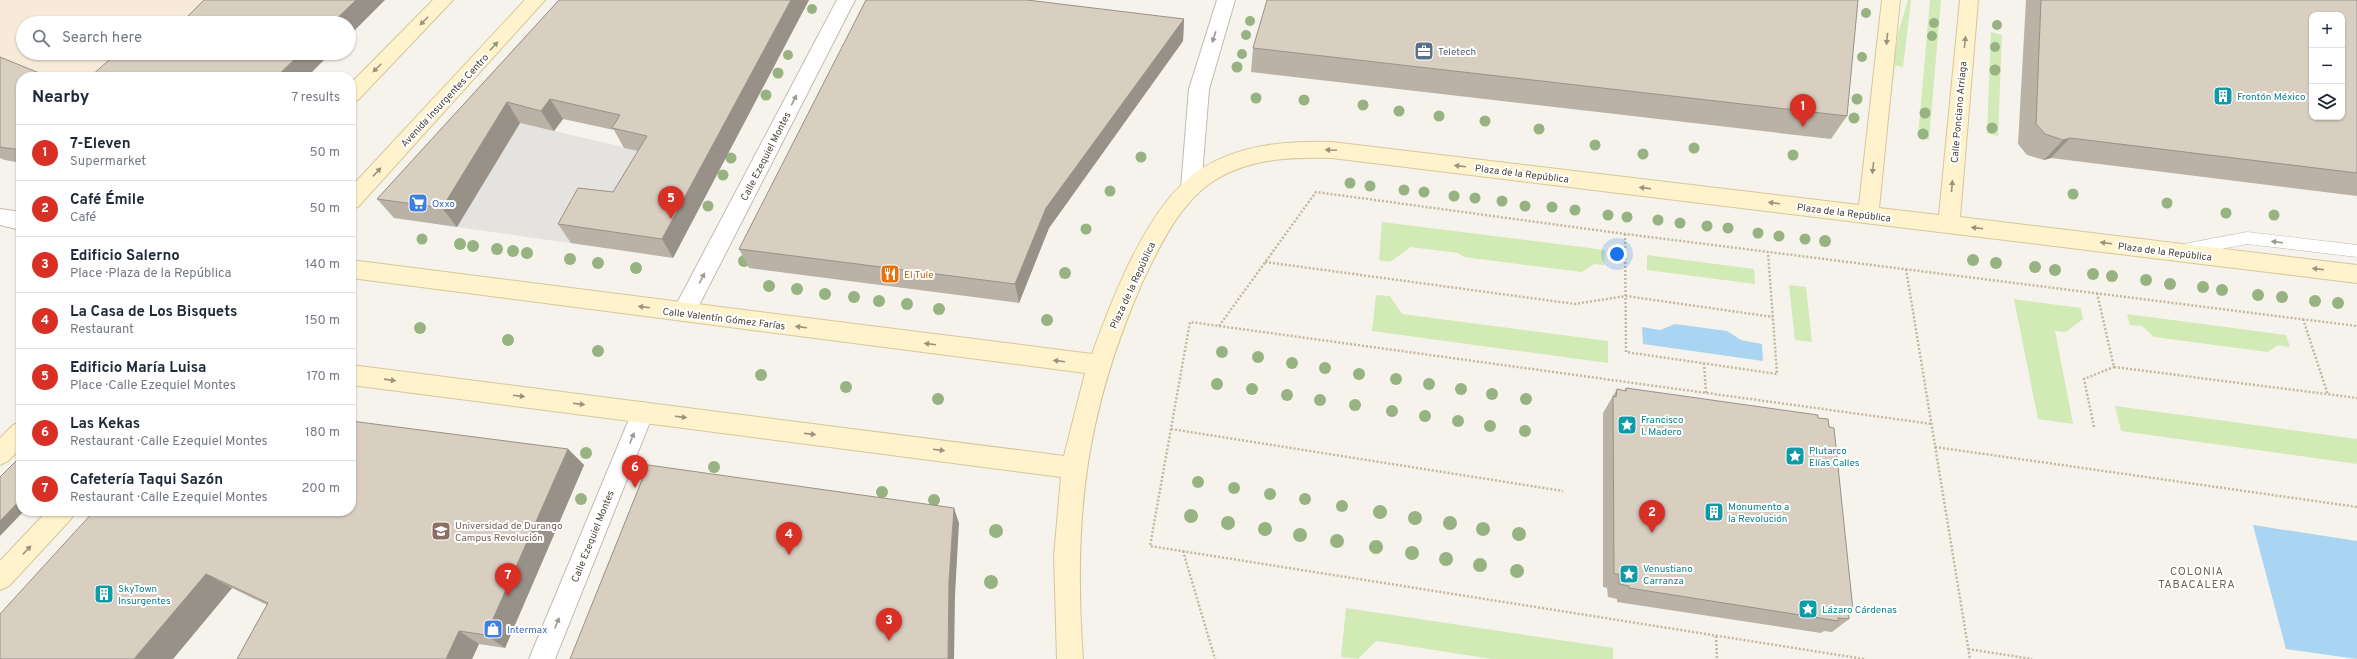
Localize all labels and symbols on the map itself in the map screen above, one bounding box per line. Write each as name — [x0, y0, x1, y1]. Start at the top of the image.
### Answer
one-way arrow — [419, 16, 429, 26]
one-way arrow — [1211, 31, 1217, 43]
one-way arrow — [1883, 33, 1890, 45]
one-way arrow — [1961, 36, 1968, 48]
office icon: Teletech — [1413, 40, 1435, 62]
one-way arrow — [489, 41, 498, 50]
place label: Teletech — [1438, 46, 1476, 59]
street label: Avenida Insurgentes Centro — [398, 51, 492, 151]
street label: Calle Ponciano Arriaga — [1949, 61, 1970, 163]
one-way arrow — [372, 63, 382, 73]
building icon: Frontón México — [2212, 85, 2234, 107]
place label: Frontón México — [2237, 91, 2306, 104]
one-way arrow — [791, 94, 798, 106]
pin: 1 — [1790, 94, 1816, 127]
street label: Calle Ezequiel Montes — [738, 110, 795, 203]
one-way arrow — [1325, 147, 1337, 154]
one-way arrow — [1454, 162, 1466, 169]
street label: Plaza de la República — [1474, 162, 1570, 187]
one-way arrow — [1869, 162, 1876, 174]
one-way arrow — [373, 167, 382, 177]
one-way arrow — [1949, 180, 1955, 192]
one-way arrow — [1638, 185, 1651, 191]
pin: 5 — [658, 186, 684, 219]
supermarket icon: Oxxo — [407, 192, 429, 214]
place label: Oxxo — [432, 198, 455, 211]
one-way arrow — [1768, 200, 1780, 206]
street label: Plaza de la República — [1796, 201, 1892, 226]
one-way arrow — [1971, 225, 1983, 231]
one-way arrow — [2271, 238, 2283, 245]
street label: Plaza de la República — [1107, 240, 1159, 331]
one-way arrow — [2100, 240, 2112, 246]
street label: Plaza de la República — [2117, 240, 2213, 265]
your location — [1607, 244, 1627, 264]
restaurant icon: El Tule — [879, 263, 901, 285]
one-way arrow — [2312, 266, 2324, 272]
place label: El Tule — [904, 269, 934, 282]
one-way arrow — [699, 272, 705, 284]
one-way arrow — [638, 304, 651, 310]
street label: Calle Valentín Gómez Farías — [662, 306, 786, 334]
one-way arrow — [795, 324, 807, 331]
one-way arrow — [924, 341, 936, 347]
one-way arrow — [1053, 357, 1065, 364]
one-way arrow — [384, 377, 396, 383]
one-way arrow — [513, 393, 525, 399]
one-way arrow — [573, 400, 585, 407]
one-way arrow — [675, 414, 687, 420]
place icon: Francisco I. Madero — [1616, 414, 1638, 436]
place label: Francisco I. Madero — [1641, 414, 1684, 439]
one-way arrow — [630, 431, 636, 443]
one-way arrow — [804, 431, 816, 437]
place icon: Plutarco Elías Calles — [1784, 445, 1806, 467]
place label: Plutarco Elías Calles — [1809, 445, 1860, 470]
one-way arrow — [933, 447, 945, 453]
pin: 6 — [622, 455, 648, 488]
street label: Calle Ezequiel Montes — [569, 488, 618, 584]
pin: 2 — [1639, 500, 1665, 533]
building icon: Monumento a la Revolución — [1703, 501, 1725, 523]
place label: Monumento a la Revolución — [1728, 501, 1789, 526]
school or university icon: Universidad de Durango Campus Revolución — [430, 520, 452, 542]
place label: Universidad de Durango Campus Revolución — [455, 520, 563, 545]
pin: 4 — [776, 522, 802, 555]
one-way arrow — [22, 545, 31, 555]
pin: 7 — [495, 563, 521, 596]
place icon: Venustiano Carranza — [1618, 563, 1640, 585]
place label: Venustiano Carranza — [1643, 563, 1693, 588]
district label: COLONIA TABACALERA — [2158, 565, 2236, 592]
building icon: SkyTown Insurgentes — [93, 583, 115, 605]
place label: SkyTown Insurgentes — [118, 583, 171, 608]
place icon: Lázaro Cárdenas — [1797, 598, 1819, 620]
place label: Lázaro Cárdenas — [1822, 604, 1897, 617]
pin: 3 — [876, 608, 902, 641]
one-way arrow — [554, 617, 560, 628]
shop icon: Intermax — [482, 618, 504, 640]
place label: Intermax — [507, 624, 547, 637]

